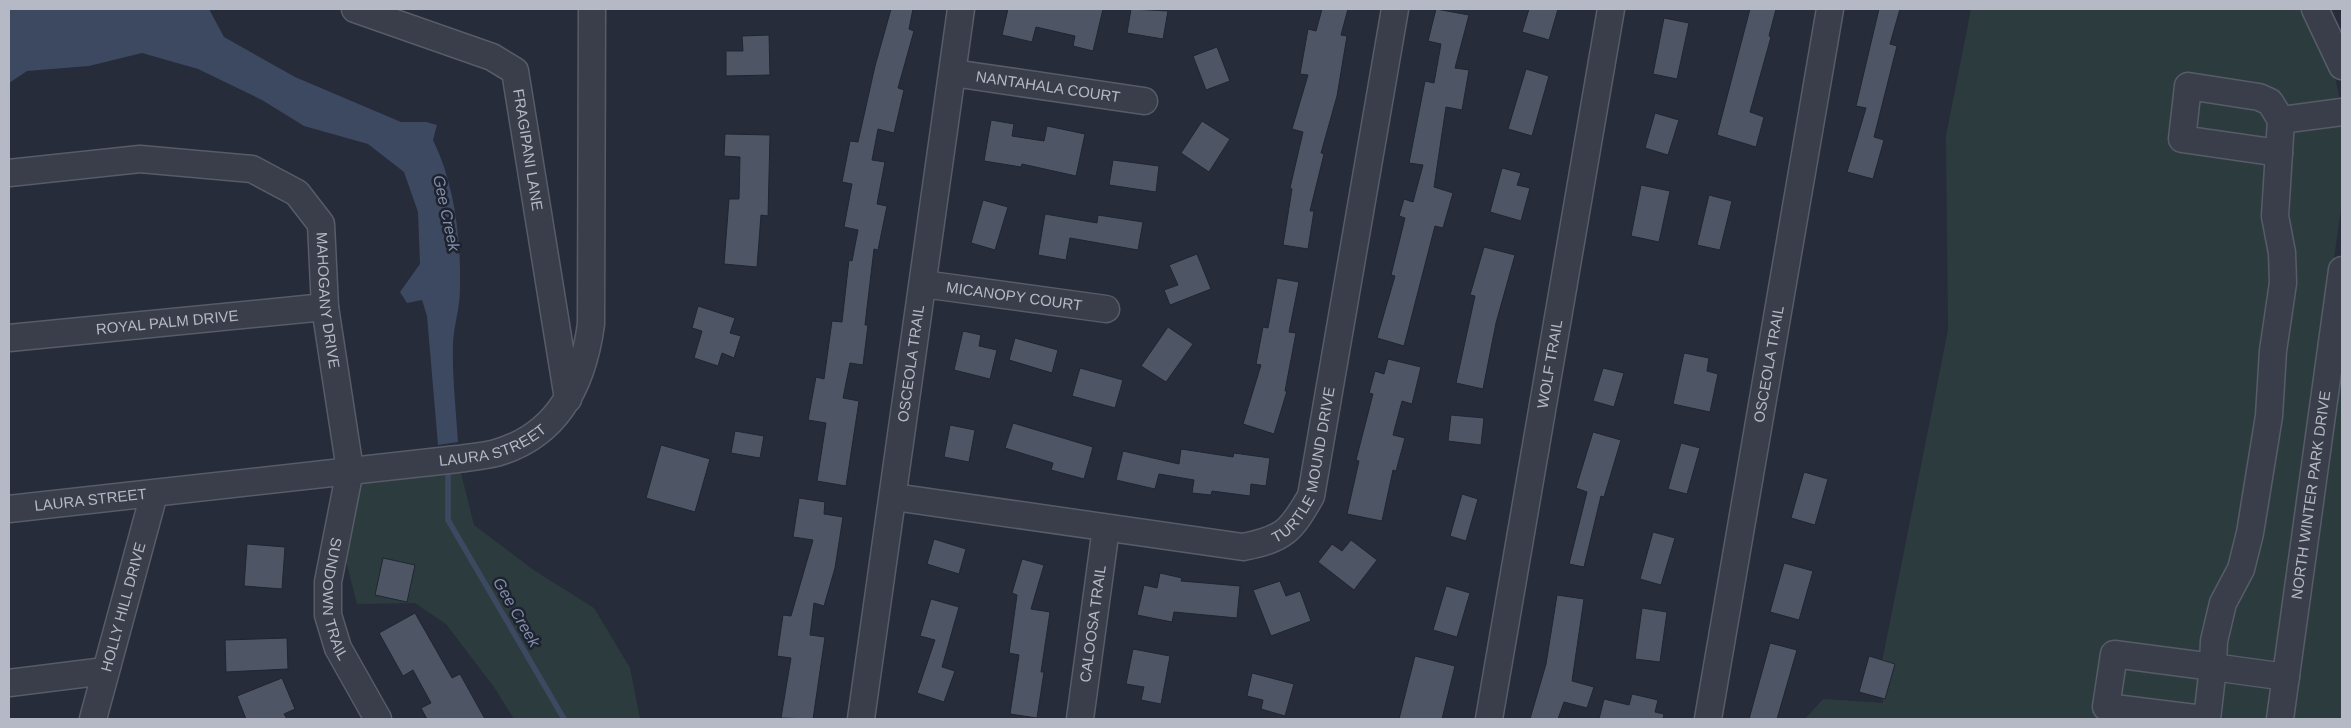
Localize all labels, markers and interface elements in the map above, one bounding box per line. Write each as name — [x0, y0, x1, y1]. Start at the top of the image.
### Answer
street label: NANTAHALA COURT — [975, 67, 1121, 105]
street label: FRAGIPANI LANE — [510, 88, 546, 212]
water label: Gee Creek — [430, 173, 463, 254]
street label: MAHOGANY DRIVE — [313, 231, 343, 370]
street label: MICANOPY COURT — [945, 278, 1083, 314]
street label: OSCEOLA TRAIL — [894, 304, 927, 423]
street label: OSCEOLA TRAIL — [1750, 304, 1787, 424]
street label: ROYAL PALM DRIVE — [95, 307, 239, 337]
street label: WOLF TRAIL — [1533, 318, 1565, 410]
street label: TURTLE MOUND DRIVE — [1269, 386, 1338, 546]
street label: NORTH WINTER PARK DRIVE — [2288, 390, 2333, 600]
street label: LAURA STREET — [438, 420, 549, 469]
street label: LAURA STREET — [34, 485, 147, 514]
street label: SUNDOWN TRAIL — [320, 536, 352, 663]
street label: HOLLY HILL DRIVE — [97, 540, 149, 673]
street label: CALOOSA TRAIL — [1076, 564, 1109, 684]
water label: Gee Creek — [490, 574, 544, 651]

